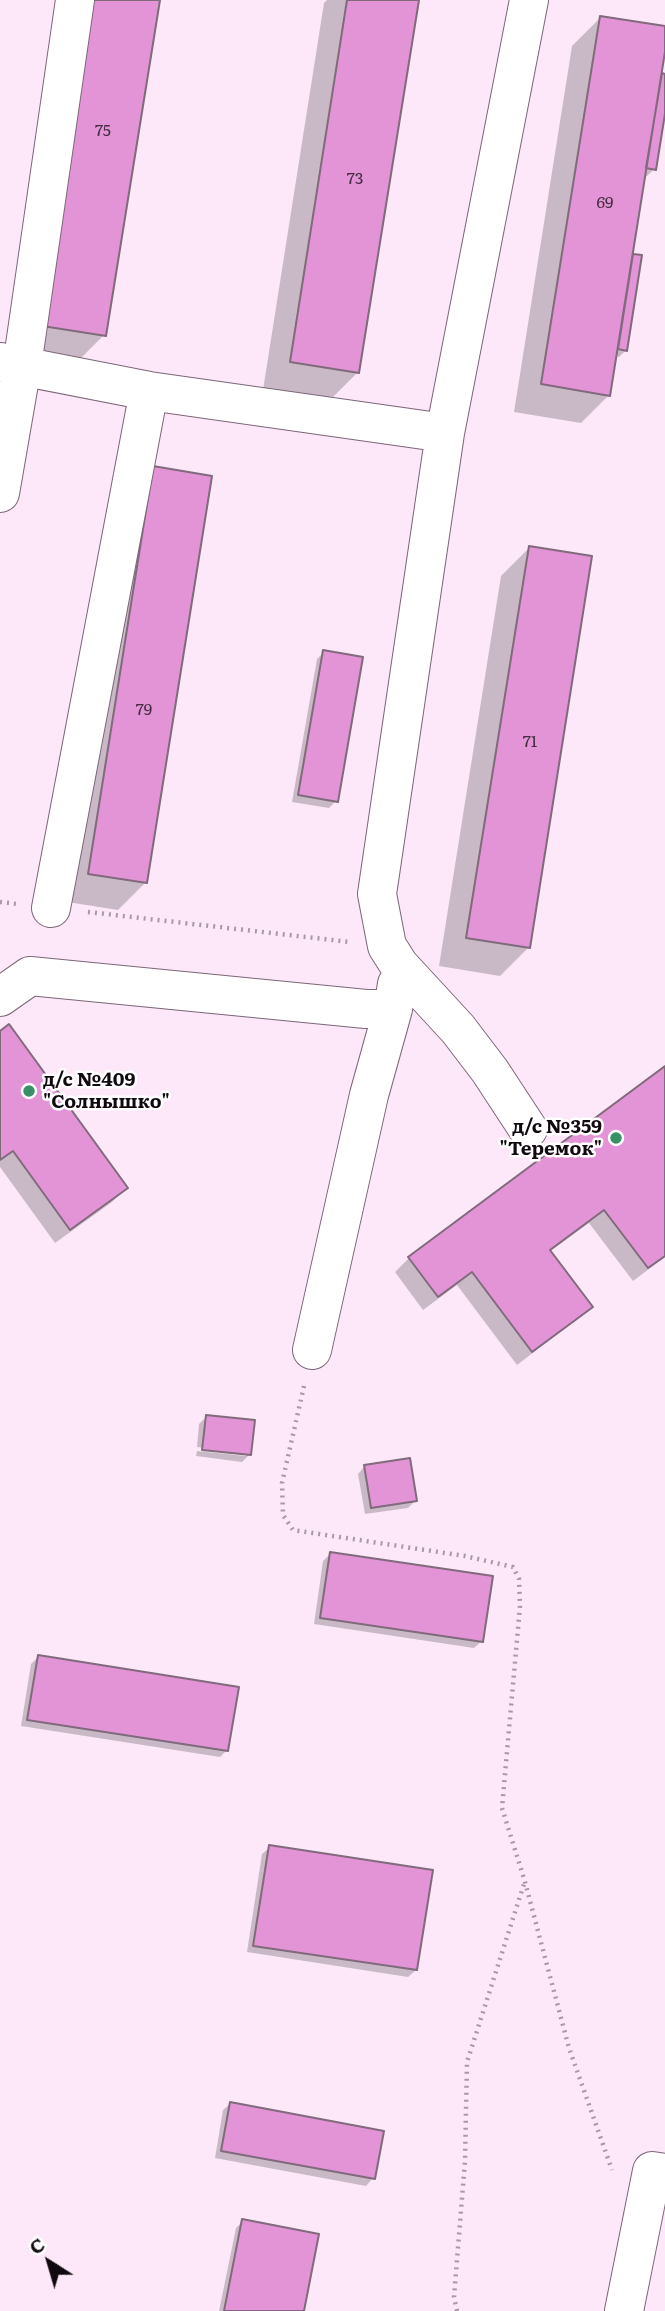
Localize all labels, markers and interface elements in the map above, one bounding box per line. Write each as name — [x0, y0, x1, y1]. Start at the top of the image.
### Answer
house number: 75 — [95, 121, 111, 141]
house number: 73 — [347, 169, 363, 189]
house number: 69 — [597, 193, 613, 213]
house number: 79 — [136, 700, 152, 720]
house number: 71 — [523, 732, 537, 752]
place label: д/с №409 "Солнышко" — [43, 1069, 170, 1113]
marker: д/с №409 "Солнышко" — [21, 1083, 37, 1099]
place label: д/с №359 "Теремок" — [500, 1116, 602, 1160]
marker: д/с №359 "Теремок" — [608, 1130, 624, 1146]
north arrow — [14, 2227, 84, 2297]
text: С — [23, 2230, 50, 2260]

